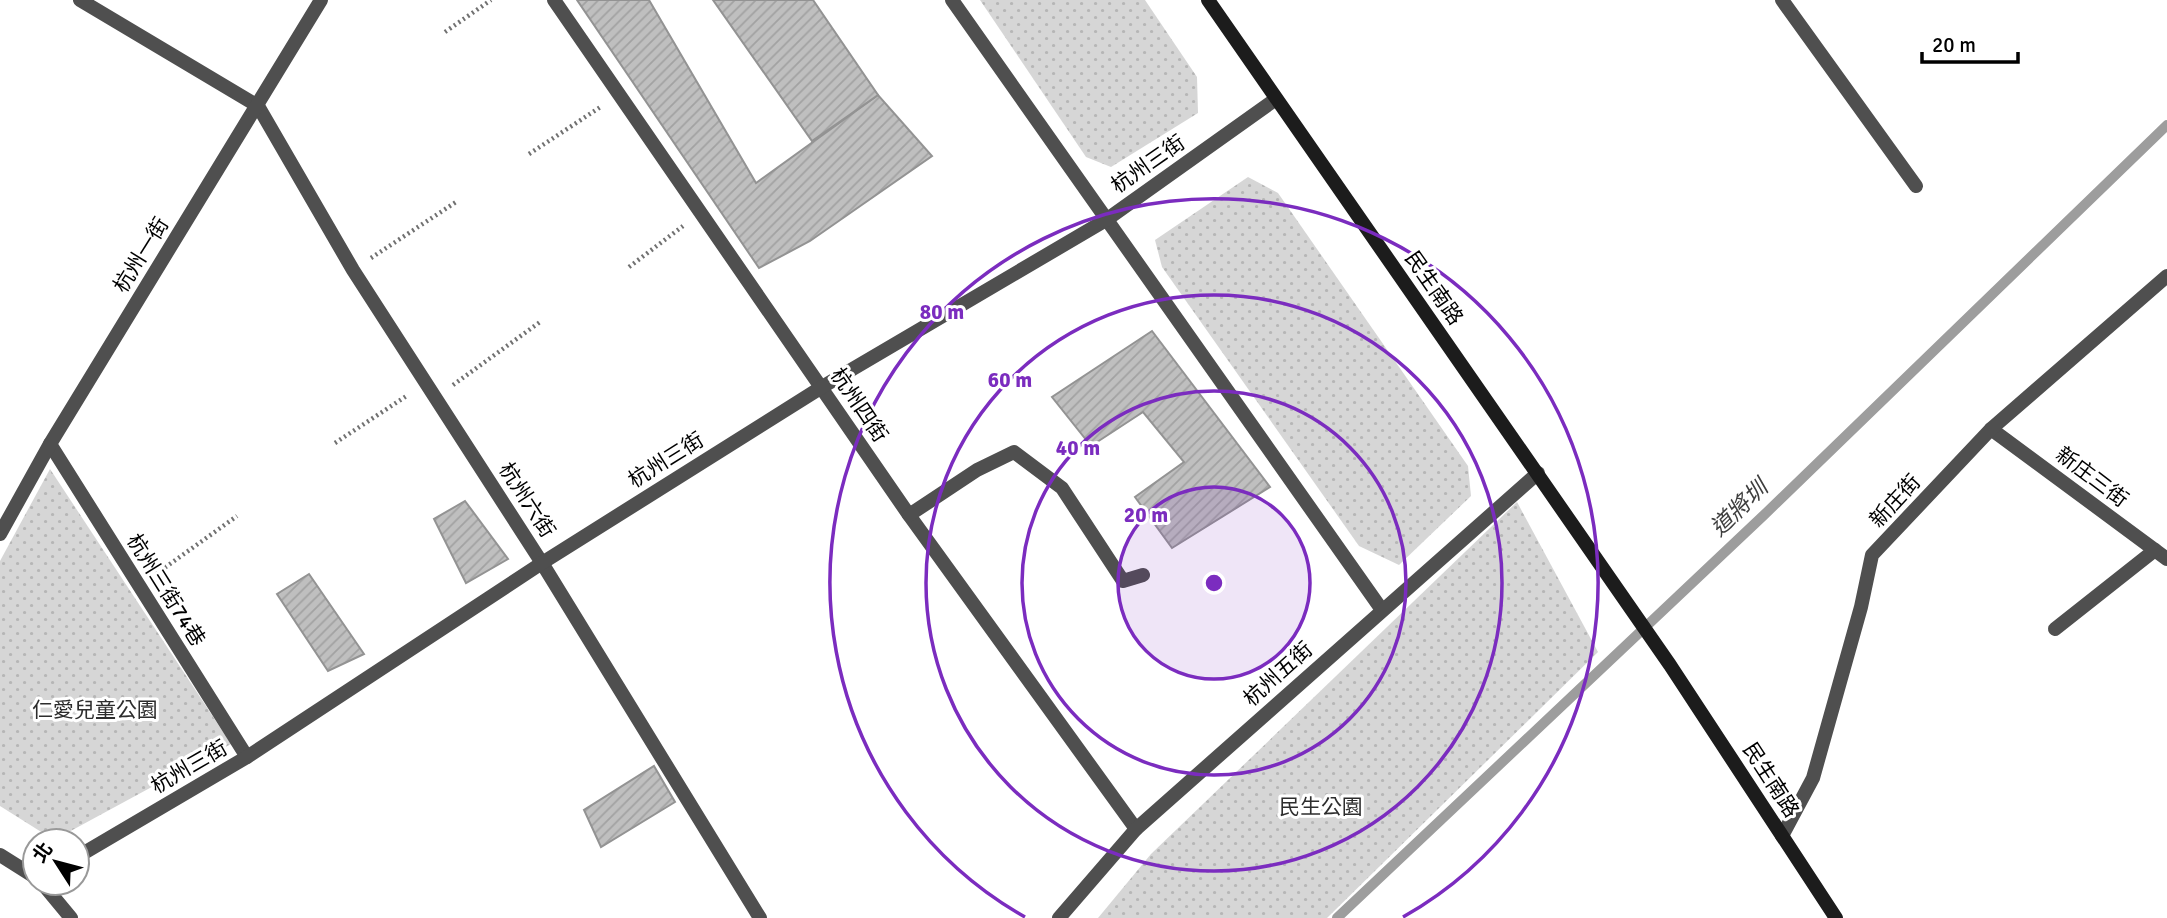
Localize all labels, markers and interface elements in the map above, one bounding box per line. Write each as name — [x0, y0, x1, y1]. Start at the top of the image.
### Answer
scale bar — [1922, 21, 2018, 65]
text: 20 m — [1932, 32, 1976, 58]
street label: 杭州三街 — [1106, 129, 1190, 199]
street label: 杭州一街 — [108, 212, 174, 298]
street label: 民生南路 — [1399, 246, 1469, 330]
text: 80 m — [920, 299, 964, 325]
street label: 杭州四街 — [825, 363, 893, 447]
text: 60 m — [988, 367, 1032, 393]
street label: 杭州三街 — [623, 427, 709, 493]
text: 40 m — [1056, 435, 1100, 461]
street label: 新庄三街 — [2051, 441, 2133, 513]
street label: 杭州六街 — [493, 458, 561, 542]
street label: 新庄街 — [1864, 469, 1926, 533]
water label: 道將圳 — [1704, 472, 1776, 542]
text: 20 m — [1124, 502, 1168, 528]
street label: 杭州三街74巷 — [121, 529, 211, 651]
centre of rings — [1202, 571, 1226, 595]
street label: 杭州五街 — [1238, 636, 1318, 712]
park label: 仁愛兒童公園 — [32, 697, 158, 723]
street label: 杭州三街 — [146, 735, 232, 799]
street label: 民生南路 — [1737, 738, 1805, 822]
park label: 民生公園 — [1279, 794, 1363, 820]
north arrow — [21, 827, 91, 897]
text: 北 — [28, 838, 58, 867]

